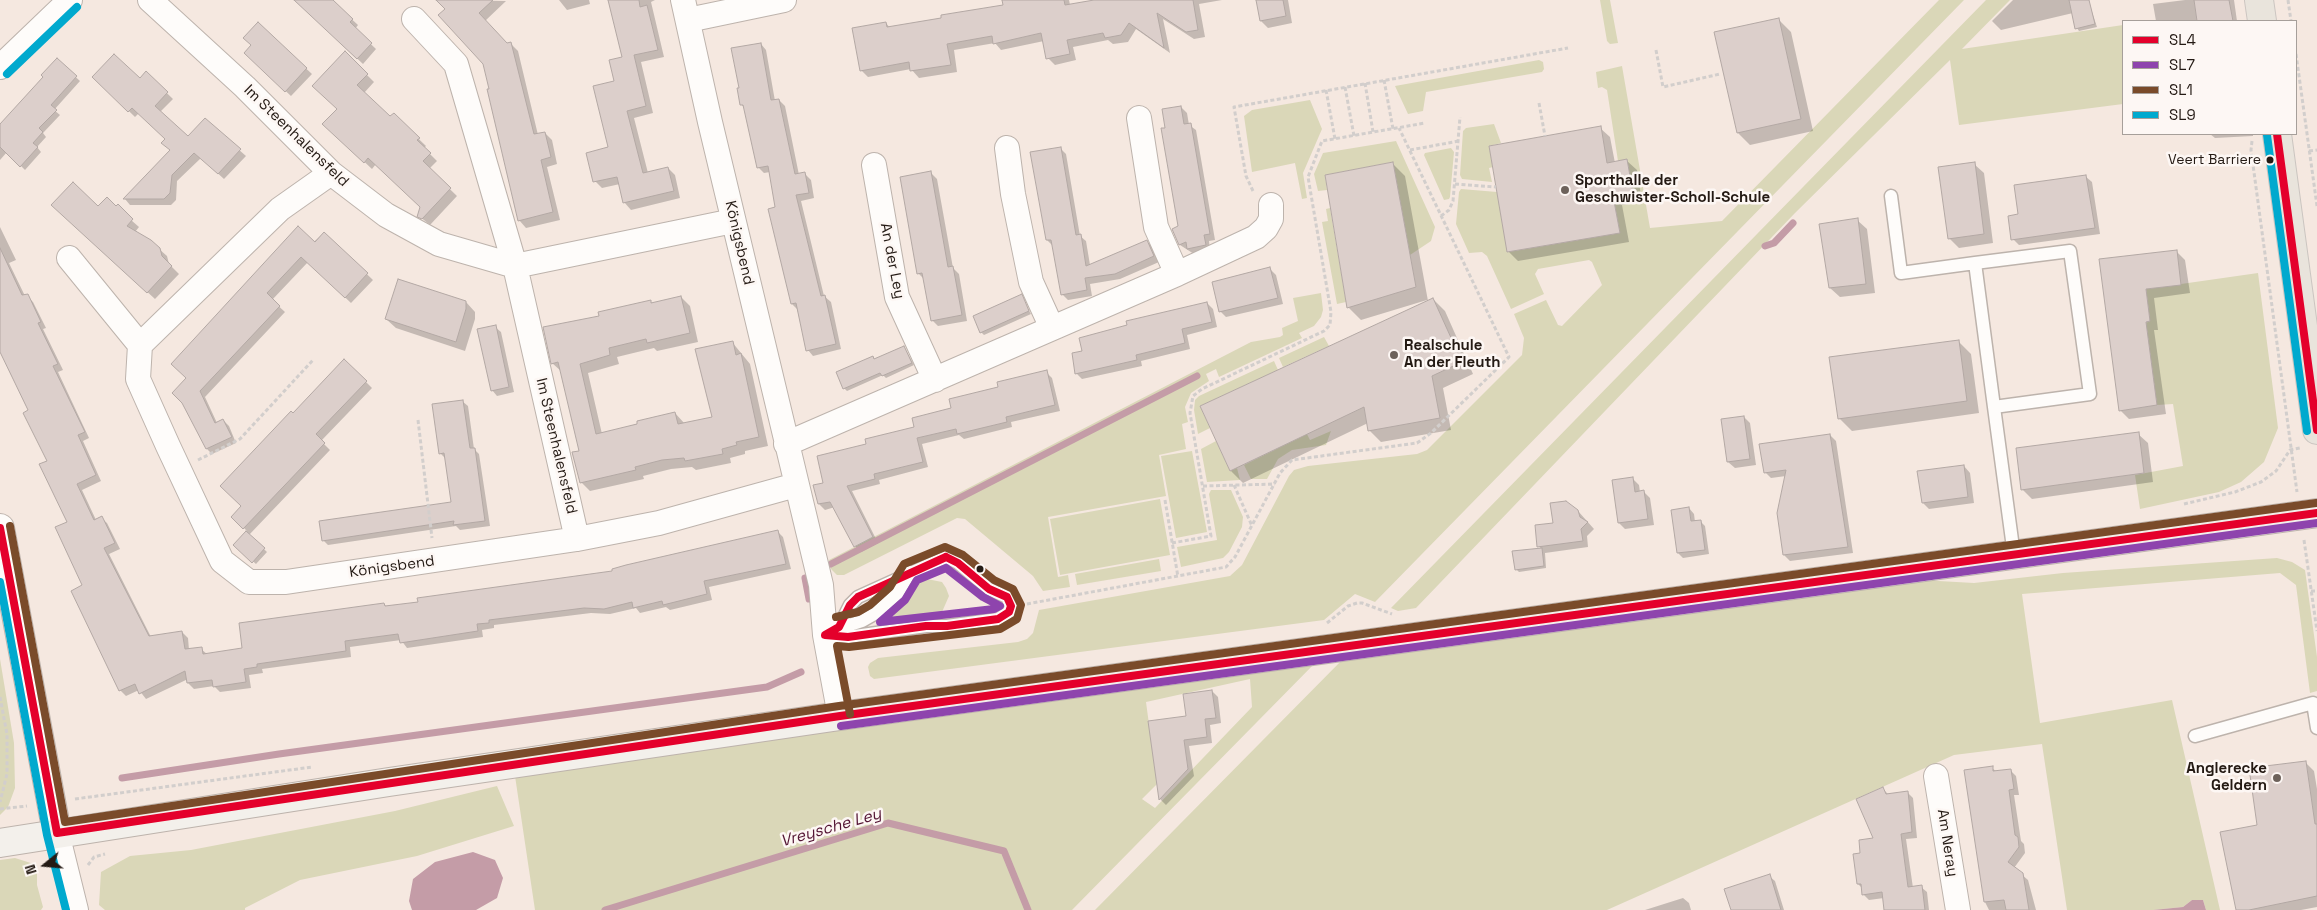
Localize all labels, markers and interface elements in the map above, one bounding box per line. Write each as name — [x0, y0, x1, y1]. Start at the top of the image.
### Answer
legend — [2122, 20, 2297, 135]
text: SL4 — [2169, 30, 2196, 49]
text: SL7 — [2169, 55, 2195, 74]
text: SL1 — [2169, 80, 2193, 99]
street label: Im Steenhalensfeld — [240, 81, 352, 191]
text: SL9 — [2169, 105, 2196, 124]
place label: Veert Barriere — [2168, 152, 2261, 168]
marker: Veert Barriere — [2265, 155, 2275, 165]
place label: Sporthalle der Geschwister-Scholl-Schule — [1575, 172, 1770, 207]
marker: Sporthalle der Geschwister-Scholl-Schule — [1559, 184, 1571, 196]
street label: Königsbend — [721, 199, 757, 287]
street label: An der Ley — [876, 222, 908, 300]
place label: Realschule An der Fleuth — [1404, 337, 1501, 372]
marker: Realschule An der Fleuth — [1388, 349, 1400, 361]
street label: Im Steenhalensfeld — [532, 376, 580, 516]
street label: Königsbend — [348, 552, 436, 582]
unlabelled marker — [975, 564, 985, 574]
place label: Anglerecke Geldern — [2186, 760, 2267, 795]
marker: Anglerecke Geldern — [2271, 772, 2283, 784]
water label: Vreysche Ley — [778, 804, 884, 852]
street label: Am Neray — [1933, 808, 1961, 878]
north arrow — [20, 840, 70, 890]
text: N — [21, 862, 41, 877]

